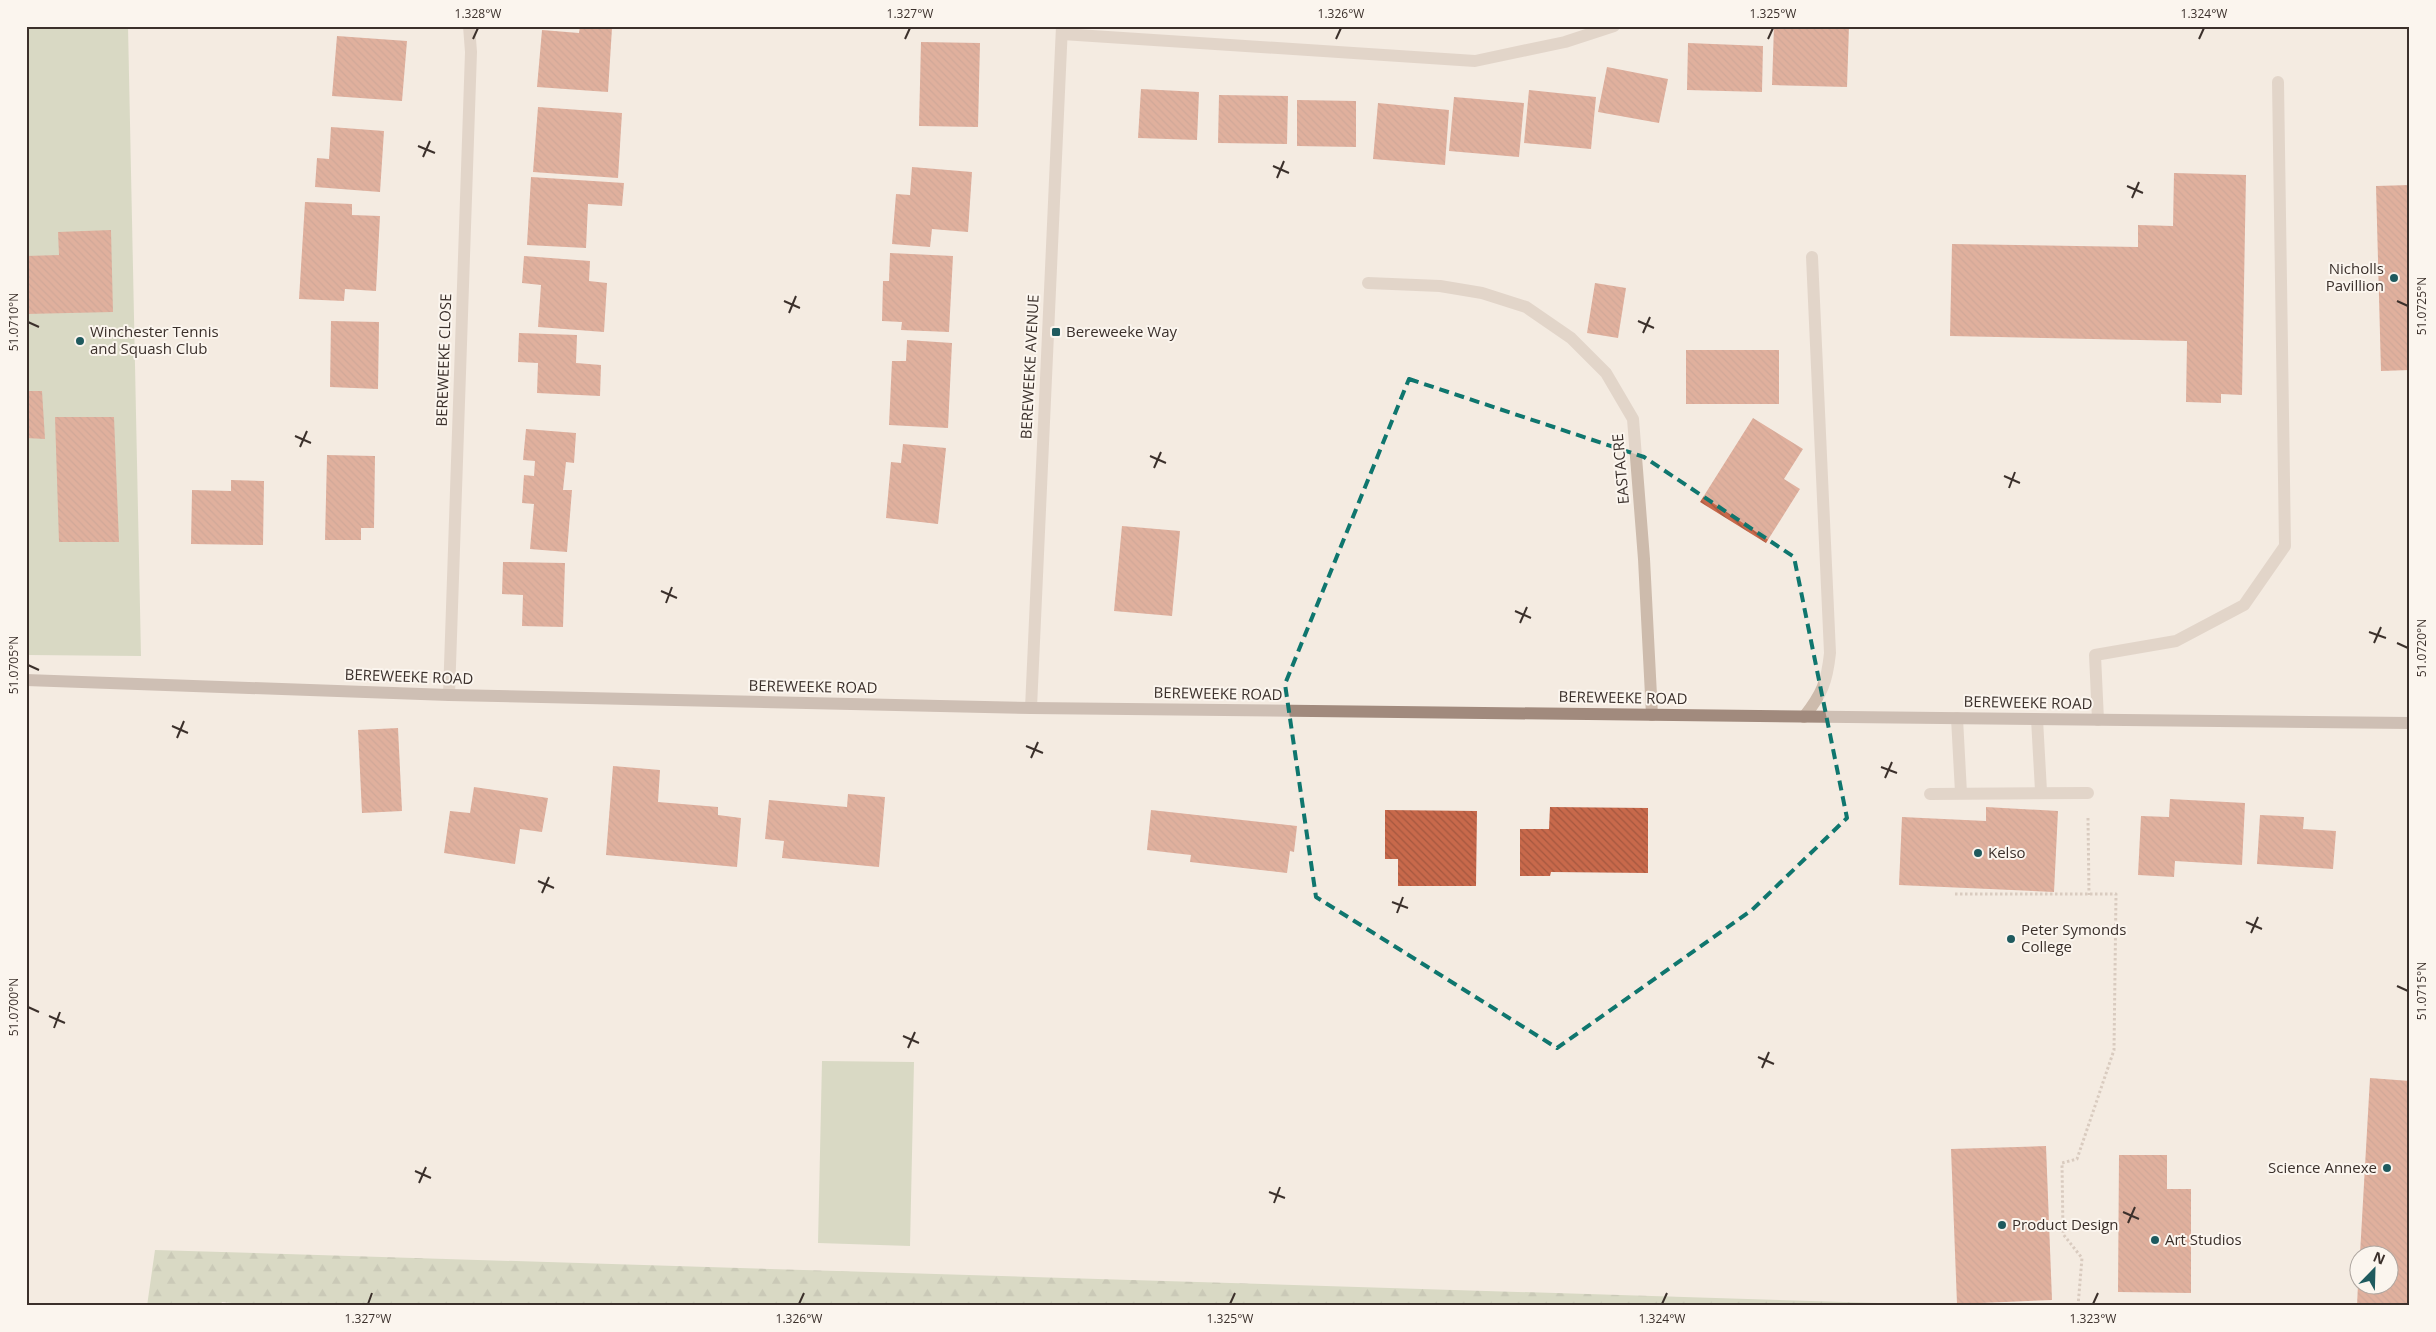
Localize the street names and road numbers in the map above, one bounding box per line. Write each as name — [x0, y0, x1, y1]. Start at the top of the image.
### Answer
street label: BEREWEEKE CLOSE — [431, 293, 455, 427]
street label: BEREWEEKE AVENUE — [1015, 294, 1043, 440]
street label: EASTACRE — [1607, 433, 1633, 505]
street label: BEREWEEKE ROAD — [344, 664, 474, 688]
street label: BEREWEEKE ROAD — [748, 675, 878, 697]
street label: BEREWEEKE ROAD — [1153, 682, 1283, 704]
street label: BEREWEEKE ROAD — [1558, 686, 1688, 708]
street label: BEREWEEKE ROAD — [1963, 691, 2093, 713]

